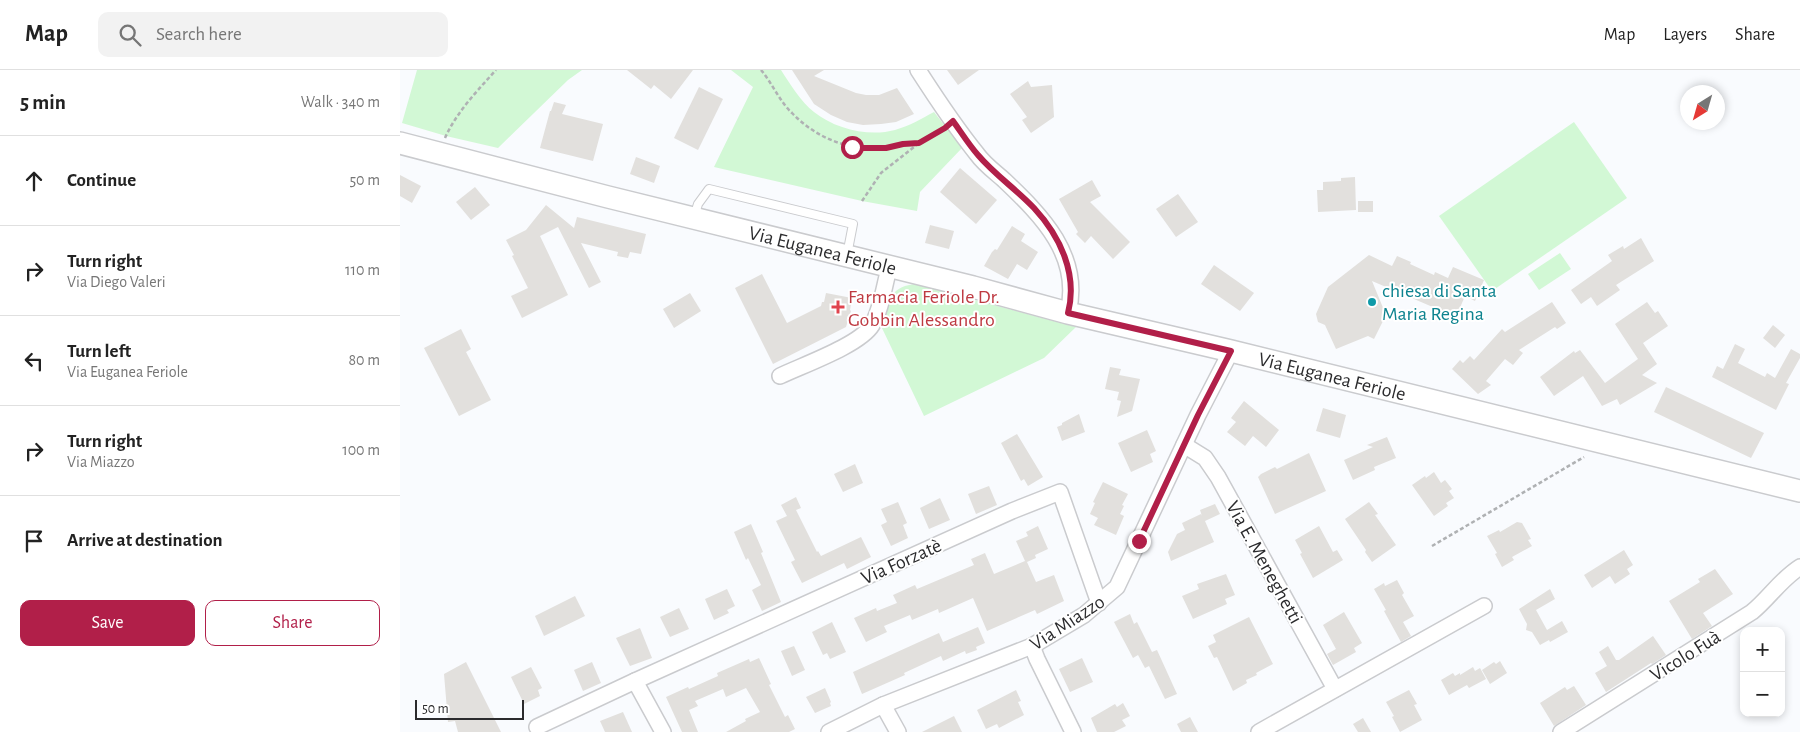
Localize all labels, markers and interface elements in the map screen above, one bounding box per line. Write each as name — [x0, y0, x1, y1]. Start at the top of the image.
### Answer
search box — [98, 12, 448, 57]
icon: search — [116, 21, 144, 49]
text: Map — [25, 22, 68, 46]
text: Search here — [156, 25, 242, 44]
text: Map — [1604, 26, 1635, 44]
text: Layers — [1663, 26, 1707, 44]
text: Share — [1735, 26, 1775, 44]
north arrow — [1680, 85, 1725, 130]
text: 5 min — [20, 92, 66, 113]
text: Walk · 340 m — [301, 94, 380, 110]
route start — [841, 136, 864, 159]
icon: ahead — [20, 167, 48, 195]
text: Continue — [67, 171, 136, 190]
text: 50 m — [349, 172, 380, 188]
street label: Via Euganea Feriole — [747, 223, 898, 279]
text: Turn right — [67, 252, 142, 271]
icon: right — [20, 257, 48, 285]
text: 110 m — [345, 262, 380, 278]
text: Via Diego Valeri — [67, 274, 166, 290]
place label: chiesa di Santa Maria Regina — [1382, 281, 1497, 324]
place label: Farmacia Feriole Dr. Gobbin Alessandro — [848, 287, 1000, 330]
marker: chiesa di Santa Maria Regina — [1366, 296, 1378, 308]
marker: Farmacia Feriole Dr. Gobbin Alessandro — [832, 301, 844, 313]
text: Turn left — [67, 342, 131, 361]
icon: left — [20, 347, 48, 375]
street label: Via Euganea Feriole — [1256, 349, 1408, 405]
text: 80 m — [349, 352, 380, 368]
text: Via Euganea Feriole — [67, 364, 188, 380]
text: Turn right — [67, 432, 142, 451]
icon: right — [20, 437, 48, 465]
text: 100 m — [342, 442, 380, 458]
text: Via Miazzo — [67, 454, 135, 470]
street label: Via E. Meneghetti — [1222, 498, 1306, 627]
icon: arrive — [20, 527, 48, 555]
route end — [1128, 530, 1151, 553]
text: Arrive at destination — [67, 531, 223, 550]
street label: Via Forzatè — [858, 535, 945, 588]
street label: Via Miazzo — [1027, 591, 1108, 654]
button: Save — [20, 600, 195, 646]
button: Share — [205, 600, 380, 646]
street label: Vicolo Fuà — [1647, 626, 1724, 685]
map controls — [1740, 627, 1785, 717]
button: + — [1740, 627, 1785, 672]
button: − — [1740, 672, 1785, 717]
scale bar — [415, 697, 524, 720]
text: 50 m — [422, 702, 449, 716]

